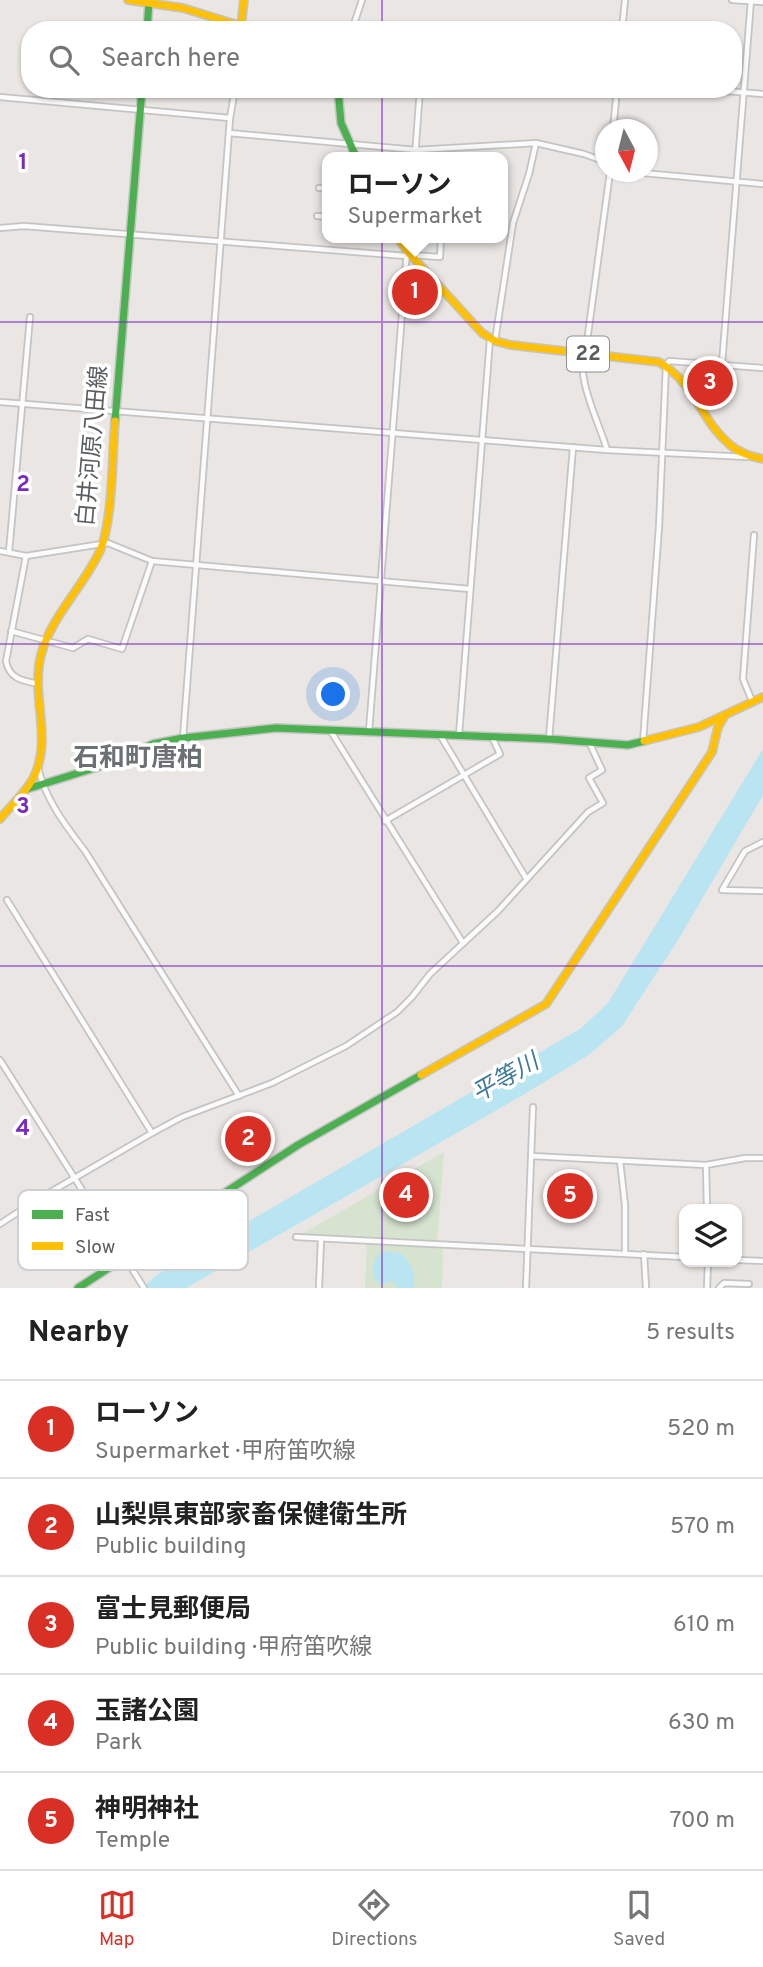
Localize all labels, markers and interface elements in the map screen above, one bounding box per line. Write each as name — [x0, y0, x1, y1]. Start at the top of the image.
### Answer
search box — [21, 21, 742, 98]
icon: search — [45, 41, 83, 79]
text: Search here — [101, 43, 240, 76]
north arrow — [595, 119, 658, 182]
text: 1 — [18, 149, 28, 178]
popup — [322, 152, 508, 243]
text: ローソン — [348, 170, 452, 203]
text: Supermarket — [348, 203, 482, 232]
pin: 1 — [392, 266, 438, 318]
road number: 22 — [567, 336, 609, 372]
pin: 3 — [687, 357, 733, 409]
street label: 白井河原八田線 — [73, 365, 115, 527]
text: 2 — [16, 471, 30, 500]
your location — [316, 677, 350, 711]
district label: 石和町唐柏 — [73, 743, 203, 776]
text: 3 — [16, 793, 30, 822]
water label: 平等川 — [467, 1047, 547, 1110]
pin: 2 — [225, 1113, 271, 1165]
text: 4 — [16, 1115, 30, 1144]
pin: 4 — [383, 1169, 429, 1221]
pin: 5 — [547, 1170, 593, 1222]
legend — [18, 1190, 248, 1270]
text: Fast — [75, 1204, 110, 1228]
map controls — [679, 1204, 742, 1267]
button: layers — [679, 1204, 742, 1267]
text: Slow — [75, 1236, 115, 1260]
text: Nearby — [28, 1315, 129, 1352]
text: 5 results — [646, 1319, 735, 1348]
text: ローソン — [95, 1398, 199, 1431]
text: 1 — [46, 1415, 56, 1444]
text: 520 m — [667, 1415, 735, 1444]
text: Supermarket · 甲府笛吹線 — [95, 1438, 356, 1467]
text: 山梨県東部家畜保健衛生所 — [95, 1500, 407, 1533]
text: 2 — [44, 1513, 58, 1542]
text: 570 m — [670, 1513, 735, 1542]
text: Public building — [95, 1533, 247, 1562]
text: 富士見郵便局 — [95, 1594, 251, 1627]
text: 3 — [44, 1611, 58, 1640]
text: 610 m — [673, 1611, 735, 1640]
text: Public building · 甲府笛吹線 — [95, 1634, 372, 1663]
text: 玉諸公園 — [95, 1696, 199, 1729]
text: 4 — [44, 1709, 58, 1738]
text: 630 m — [668, 1709, 735, 1738]
text: Park — [95, 1729, 142, 1758]
text: 神明神社 — [95, 1794, 199, 1827]
text: 5 — [44, 1807, 58, 1836]
text: 700 m — [669, 1807, 735, 1836]
text: Temple — [95, 1827, 170, 1856]
tab: Map — [98, 1886, 136, 1952]
tab: Directions — [331, 1886, 418, 1952]
tab: Saved — [613, 1886, 665, 1952]

